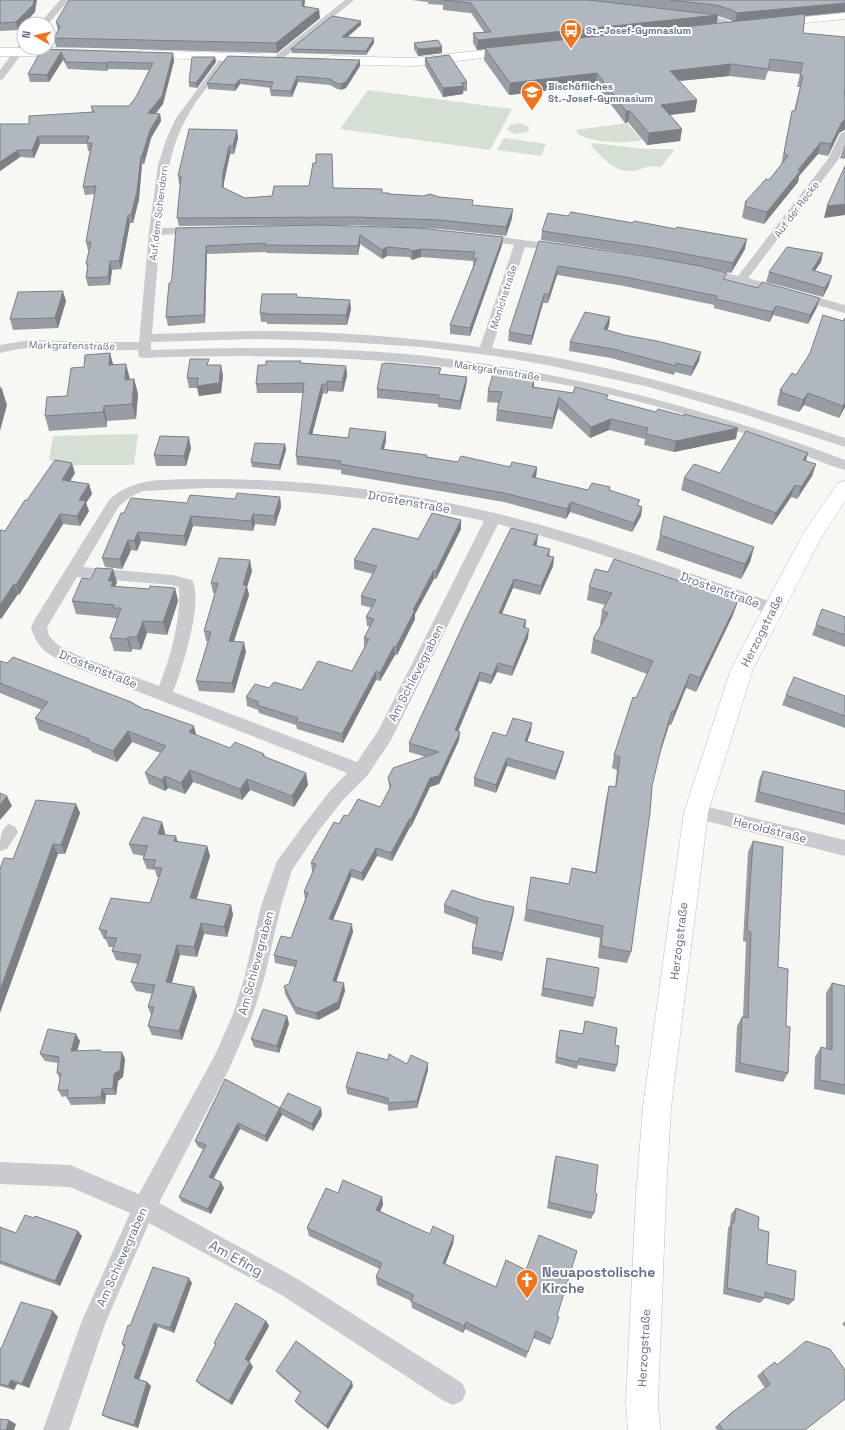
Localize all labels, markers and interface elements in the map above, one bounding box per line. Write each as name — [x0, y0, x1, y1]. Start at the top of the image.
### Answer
north arrow — [16, 16, 56, 56]
bus stop icon: St.-Josef-Gymnasium — [558, 17, 584, 50]
place label: St.-Josef-Gymnasium — [586, 24, 691, 37]
text: N — [19, 30, 34, 39]
school or university icon: Bischöfliches St.-Josef-Gymnasium — [519, 79, 545, 112]
place label: Bischöfliches St.-Josef-Gymnasium — [548, 80, 653, 105]
street label: Auf dem Schendorn — [146, 165, 171, 261]
street label: Auf der Recke — [771, 178, 822, 240]
street label: Monichstraße — [487, 263, 520, 331]
street label: Markgrafenstraße — [29, 338, 115, 353]
street label: Markgrafenstraße — [453, 357, 541, 384]
street label: Drostenstraße — [367, 487, 451, 517]
street label: Drostenstraße — [678, 568, 762, 612]
street label: Herzogstraße — [737, 593, 787, 669]
street label: Am Schievegraben — [385, 622, 447, 724]
street label: Drostenstraße — [56, 646, 140, 692]
street label: Heroldstraße — [732, 813, 808, 847]
street label: Herzogstraße — [666, 901, 692, 981]
street label: Am Schievegraben — [234, 909, 278, 1017]
street label: Am Schievegraben — [93, 1205, 151, 1309]
street label: Am Efing — [206, 1236, 266, 1280]
place label: Neuapostolische Kirche — [542, 1263, 655, 1297]
church icon: Neuapostolische Kirche — [514, 1267, 540, 1300]
street label: Herzogstraße — [634, 1309, 654, 1387]

